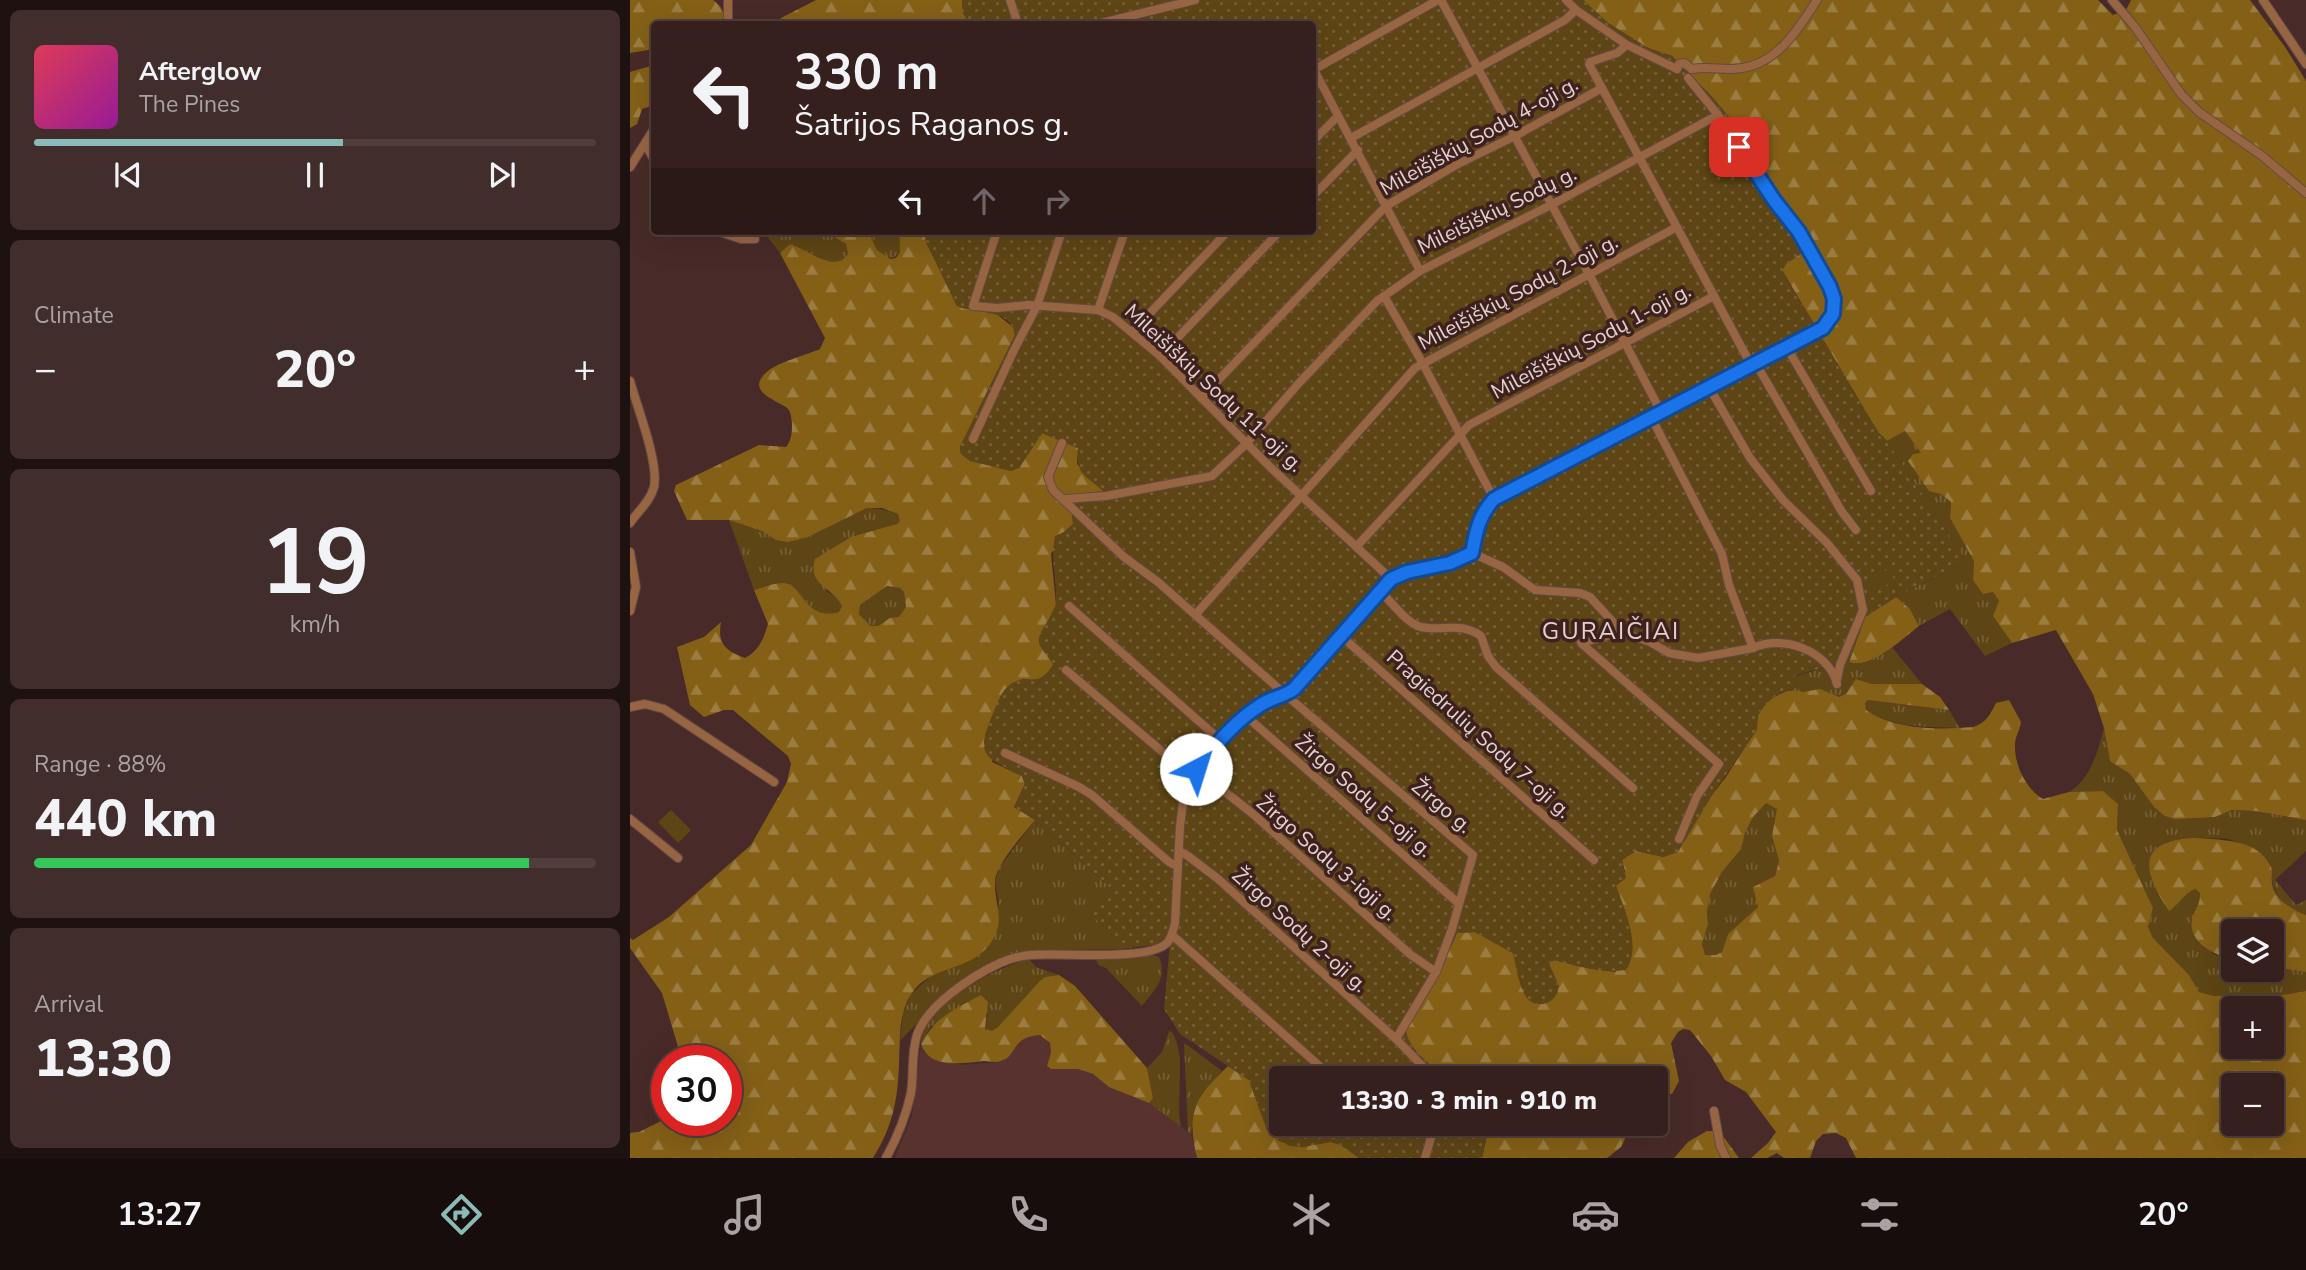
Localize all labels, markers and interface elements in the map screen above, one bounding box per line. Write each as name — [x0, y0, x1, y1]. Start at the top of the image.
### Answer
text: 330 m — [794, 39, 938, 106]
icon: left — [679, 49, 770, 140]
text: Afterglow — [139, 54, 262, 89]
street label: Mileišiškių Sodų 4-oji g. — [1375, 70, 1583, 202]
text: The Pines — [139, 89, 240, 120]
text: Šatrijos Raganos g. — [794, 103, 1069, 146]
pin — [1709, 117, 1769, 177]
icon: arrive — [1720, 128, 1758, 166]
icon: previous — [109, 156, 147, 194]
icon: pause — [296, 156, 334, 194]
icon: next — [483, 156, 521, 194]
street label: Mileišiškių Sodų g. — [1413, 159, 1581, 261]
icon: left — [892, 182, 930, 220]
icon: ahead — [965, 182, 1003, 220]
icon: right — [1038, 182, 1076, 220]
street label: Mileišiškių Sodų 2-oji g. — [1413, 227, 1623, 357]
street label: Mileišiškių Sodų 1-oji g. — [1486, 276, 1696, 406]
street label: Mileišiškių Sodų 11-oji g. — [1119, 298, 1309, 478]
text: Climate — [34, 300, 114, 331]
text: 20° — [274, 334, 356, 405]
text: − — [34, 344, 57, 395]
text: + — [573, 344, 596, 395]
text: 19 — [260, 501, 370, 625]
text: km/h — [290, 609, 340, 640]
district label: GURAIČIAI — [1542, 615, 1680, 647]
street label: Pragiedrulių Sodų 7-oji g. — [1381, 643, 1577, 825]
street label: Žirgo Sodų 5-oji g. — [1289, 728, 1439, 864]
position arrow — [1159, 732, 1233, 806]
text: Range · 88% — [34, 749, 166, 780]
street label: Žirgo g. — [1406, 772, 1478, 840]
text: 440 km — [34, 783, 217, 854]
street label: Žirgo Sodų 3-ioji g. — [1250, 789, 1404, 927]
street label: Žirgo Sodų 2-oji g. — [1226, 861, 1374, 999]
map controls — [2221, 919, 2284, 1136]
button: layers — [2221, 919, 2284, 982]
text: Arrival — [34, 989, 103, 1020]
button: + — [2221, 996, 2284, 1059]
text: 13:30 — [34, 1023, 172, 1094]
speed limit sign: 30 — [651, 1045, 742, 1136]
button: − — [2221, 1073, 2284, 1136]
text: 13:30 · 3 min · 910 m — [1340, 1083, 1597, 1118]
icon: directions — [437, 1190, 486, 1239]
icon: music — [720, 1190, 769, 1239]
icon: phone — [1004, 1190, 1053, 1239]
icon: climate — [1287, 1190, 1336, 1239]
icon: car — [1571, 1190, 1620, 1239]
icon: filters — [1855, 1190, 1904, 1239]
text: 13:27 — [117, 1193, 202, 1236]
text: 20° — [2138, 1193, 2189, 1236]

